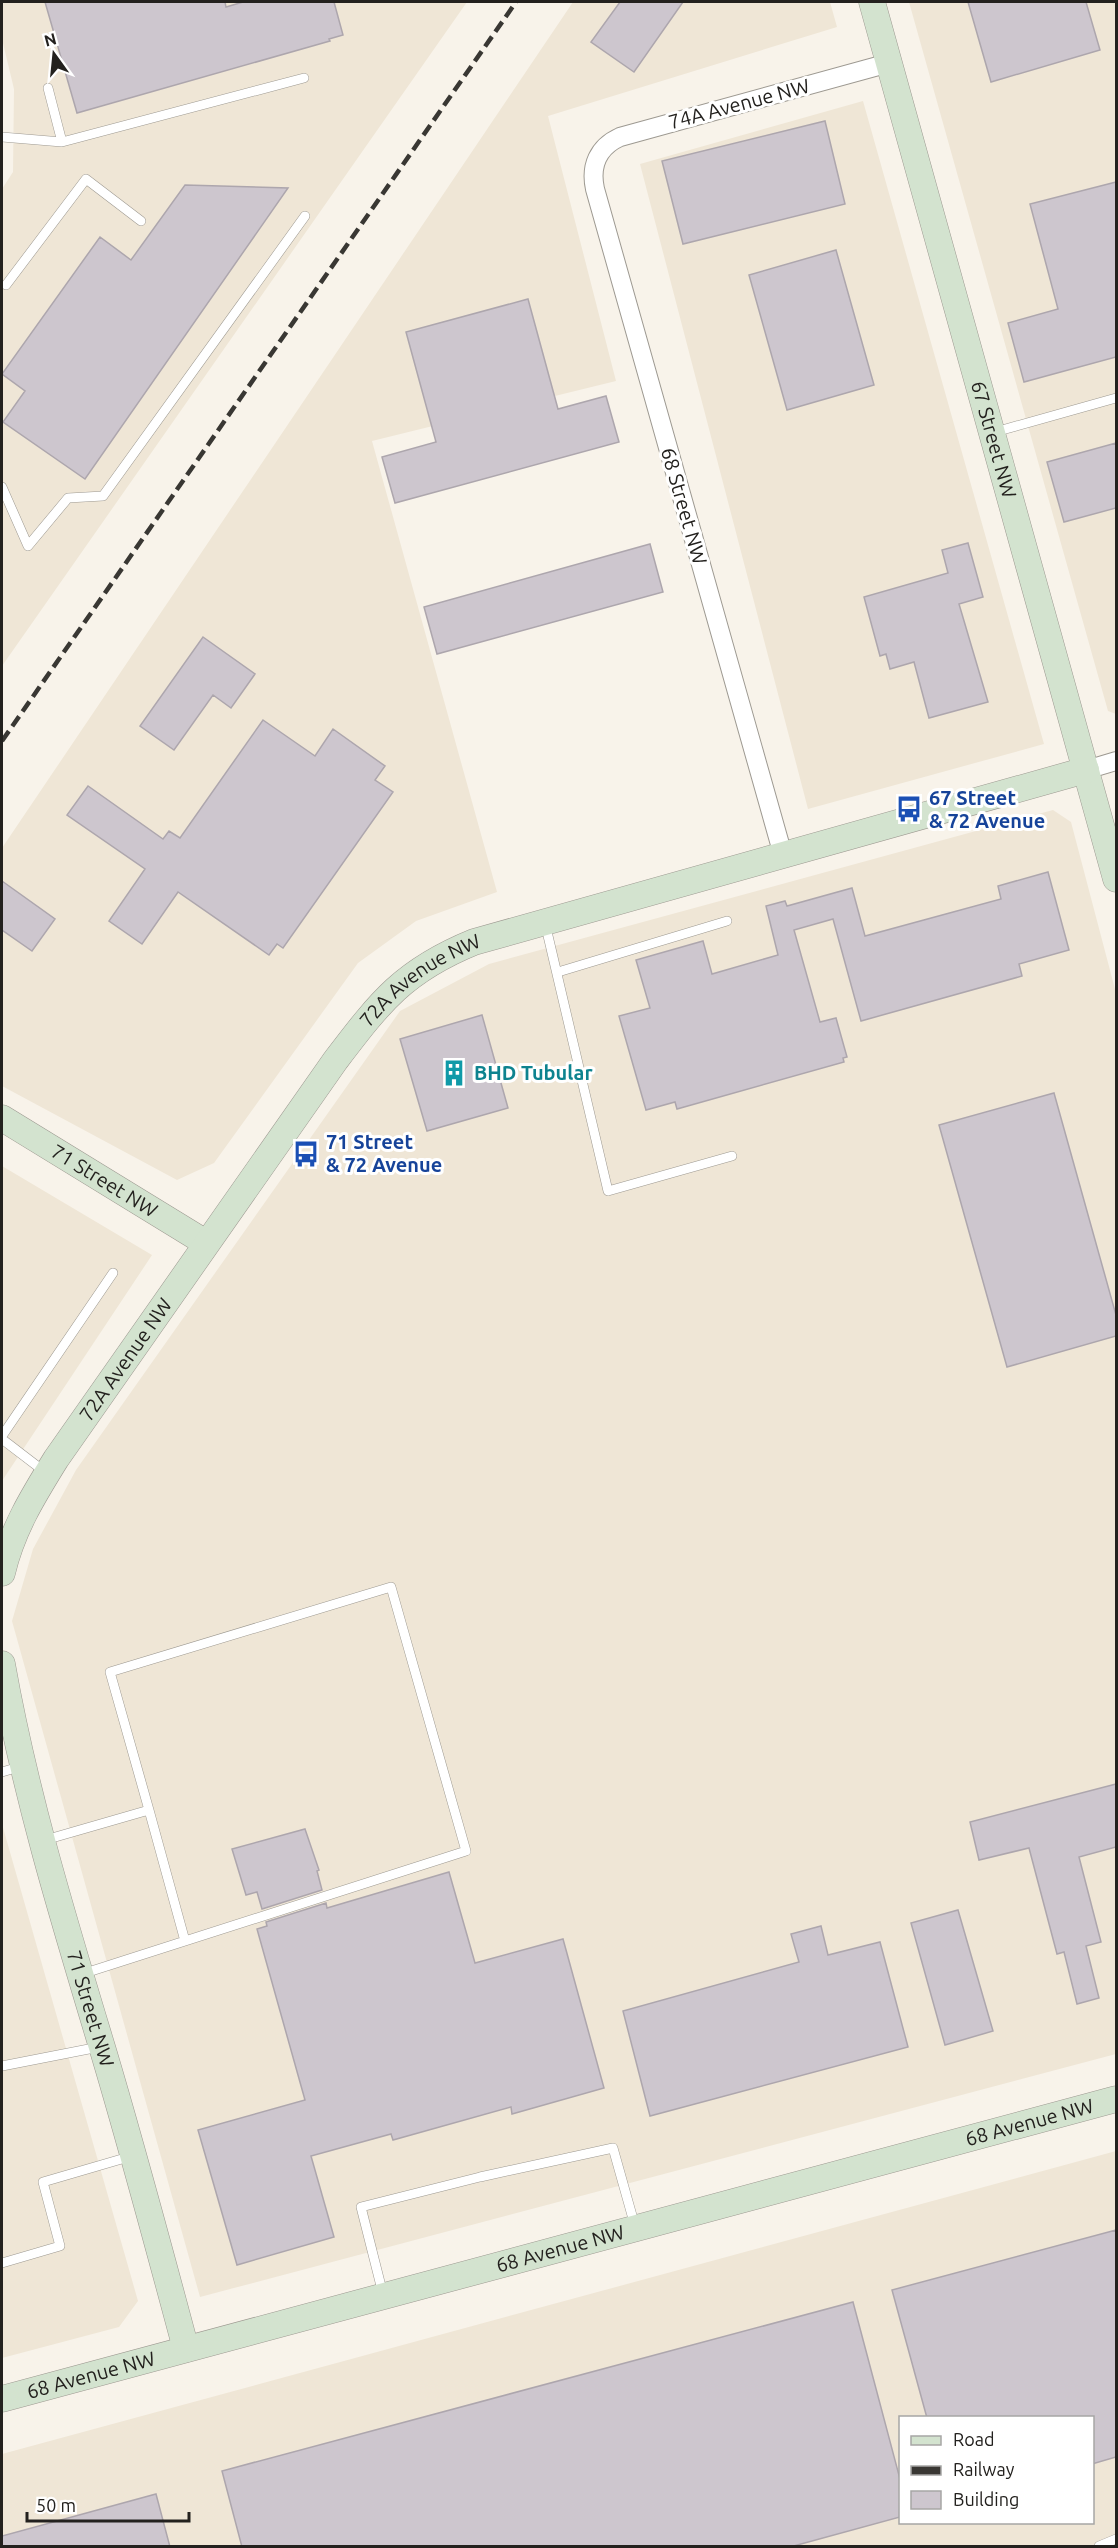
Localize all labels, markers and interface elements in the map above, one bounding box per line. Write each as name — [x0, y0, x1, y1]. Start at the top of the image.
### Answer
north arrow — [24, 24, 84, 84]
text: N — [42, 29, 58, 50]
street label: 74A Avenue NW — [666, 74, 812, 133]
street label: 67 Street NW — [967, 378, 1021, 500]
street label: 68 Street NW — [657, 445, 712, 567]
place label: 67 Street & 72 Avenue — [929, 786, 1045, 832]
bus stop icon: 67 Street & 72 Avenue — [894, 794, 924, 824]
street label: 72A Avenue NW — [354, 929, 483, 1031]
building icon: BHD Tubular — [439, 1058, 469, 1088]
place label: BHD Tubular — [474, 1061, 593, 1084]
place label: 71 Street & 72 Avenue — [326, 1130, 442, 1176]
street label: 71 Street NW — [47, 1139, 162, 1222]
bus stop icon: 71 Street & 72 Avenue — [291, 1139, 321, 1169]
street label: 72A Avenue NW — [74, 1293, 176, 1425]
street label: 71 Street NW — [63, 1948, 119, 2069]
street label: 68 Avenue NW — [963, 2094, 1096, 2150]
street label: 68 Avenue NW — [493, 2220, 627, 2276]
street label: 68 Avenue NW — [24, 2346, 157, 2403]
legend — [899, 2416, 1094, 2524]
text: Road — [953, 2429, 995, 2449]
text: Railway — [953, 2459, 1015, 2479]
scale bar — [27, 2485, 189, 2523]
text: Building — [953, 2489, 1019, 2509]
text: 50 m — [36, 2495, 76, 2515]

